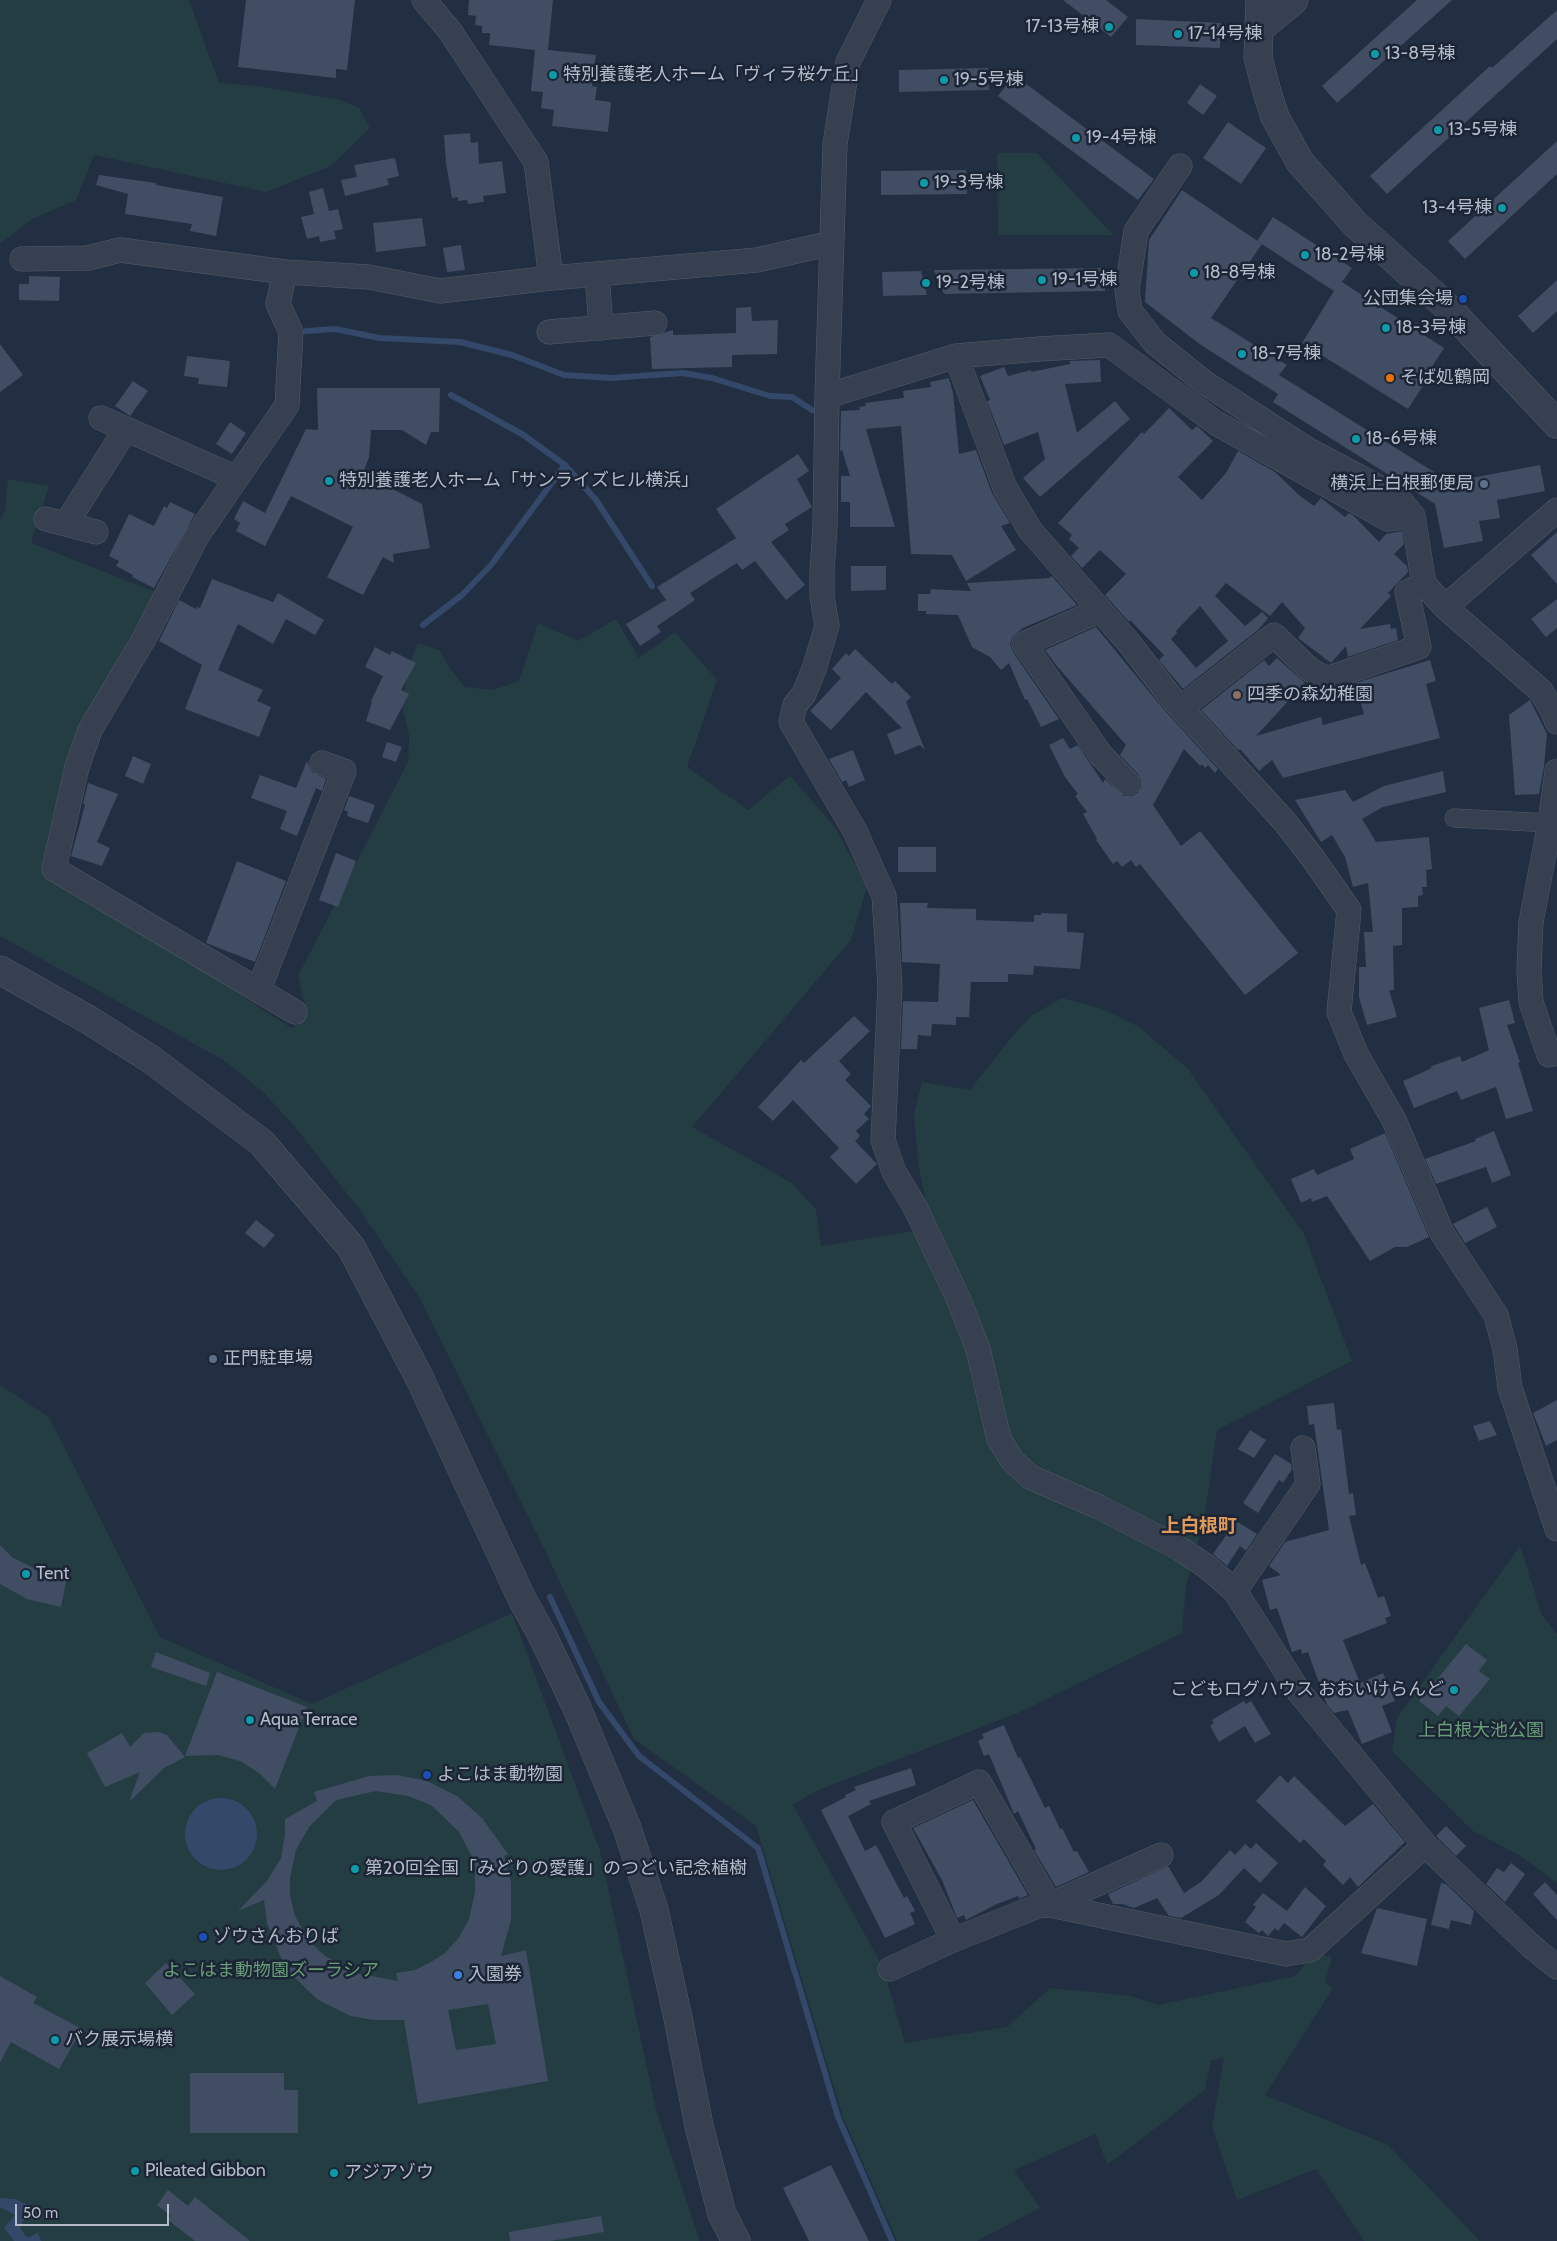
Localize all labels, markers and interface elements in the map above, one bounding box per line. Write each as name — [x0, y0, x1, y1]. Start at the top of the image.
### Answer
place label: 17-13号棟 — [1025, 16, 1099, 38]
marker: 17-13号棟 — [1103, 21, 1115, 33]
place label: 17-14号棟 — [1188, 23, 1262, 45]
marker: 17-14号棟 — [1172, 28, 1184, 40]
place label: 13-8号棟 — [1385, 43, 1455, 65]
marker: 13-8号棟 — [1369, 48, 1381, 60]
place label: 特別養護老人ホーム「ヴィラ桜ケ丘」 — [563, 64, 869, 86]
marker: 特別養護老人ホーム「ヴィラ桜ケ丘」 — [547, 69, 559, 81]
place label: 19-5号棟 — [954, 69, 1023, 91]
marker: 19-5号棟 — [938, 74, 950, 86]
place label: 13-5号棟 — [1448, 119, 1517, 141]
marker: 13-5号棟 — [1432, 124, 1444, 136]
place label: 19-4号棟 — [1086, 127, 1156, 149]
marker: 19-4号棟 — [1070, 132, 1082, 144]
place label: 19-3号棟 — [934, 172, 1003, 194]
marker: 19-3号棟 — [918, 177, 930, 189]
place label: 13-4号棟 — [1422, 197, 1492, 219]
marker: 13-4号棟 — [1496, 202, 1508, 214]
place label: 18-2号棟 — [1315, 244, 1385, 266]
marker: 18-2号棟 — [1299, 249, 1311, 261]
place label: 18-8号棟 — [1204, 262, 1275, 284]
marker: 18-8号棟 — [1188, 267, 1200, 279]
place label: 19-1号棟 — [1052, 269, 1117, 291]
place label: 19-2号棟 — [936, 272, 1005, 294]
marker: 19-1号棟 — [1036, 274, 1048, 286]
marker: 19-2号棟 — [920, 277, 932, 289]
place label: 公団集会場 — [1363, 288, 1453, 310]
marker: 公団集会場 — [1457, 293, 1469, 305]
place label: 18-3号棟 — [1396, 317, 1466, 339]
marker: 18-3号棟 — [1380, 322, 1392, 334]
place label: 18-7号棟 — [1252, 343, 1321, 365]
marker: 18-7号棟 — [1236, 348, 1248, 360]
place label: そば処鶴岡 — [1400, 367, 1490, 389]
marker: そば処鶴岡 — [1384, 372, 1396, 384]
place label: 18-6号棟 — [1366, 428, 1437, 450]
marker: 18-6号棟 — [1350, 433, 1362, 445]
place label: 特別養護老人ホーム「サンライズヒル横浜」 — [339, 470, 699, 492]
place label: 横浜上白根郵便局 — [1330, 473, 1474, 495]
marker: 特別養護老人ホーム「サンライズヒル横浜」 — [323, 475, 335, 487]
marker: 横浜上白根郵便局 — [1478, 478, 1490, 490]
place label: 四季の森幼稚園 — [1247, 684, 1373, 706]
marker: 四季の森幼稚園 — [1231, 689, 1243, 701]
place label: 正門駐車場 — [223, 1348, 313, 1370]
marker: 正門駐車場 — [207, 1353, 219, 1365]
district label: 上白根町 — [1161, 1515, 1237, 1537]
place label: Tent — [36, 1563, 69, 1585]
marker: Tent — [20, 1568, 32, 1580]
place label: こどもログハウス おおいけらんど — [1170, 1679, 1444, 1701]
marker: こどもログハウス おおいけらんど — [1448, 1684, 1460, 1696]
place label: Aqua Terrace — [260, 1709, 358, 1731]
marker: Aqua Terrace — [244, 1714, 256, 1726]
park label: 上白根大池公園 — [1418, 1720, 1544, 1742]
place label: よこはま動物園 — [437, 1764, 563, 1786]
marker: よこはま動物園 — [421, 1769, 433, 1781]
place label: 第20回全国「みどりの愛護」のつどい記念植樹 — [365, 1858, 747, 1880]
marker: 第20回全国「みどりの愛護」のつどい記念植樹 — [349, 1863, 361, 1875]
place label: ゾウさんおりば — [213, 1926, 339, 1948]
marker: ゾウさんおりば — [197, 1931, 209, 1943]
park label: よこはま動物園ズーラシア — [163, 1960, 379, 1982]
place label: 入園券 — [468, 1964, 522, 1986]
marker: 入園券 — [452, 1969, 464, 1981]
place label: バク展示場横 — [65, 2029, 173, 2051]
marker: バク展示場横 — [49, 2034, 61, 2046]
place label: Pileated Gibbon — [145, 2160, 266, 2182]
place label: アジアゾウ — [344, 2162, 434, 2184]
marker: Pileated Gibbon — [129, 2165, 141, 2177]
marker: アジアゾウ — [328, 2167, 340, 2179]
scale bar — [18, 2194, 171, 2226]
text: 50 m — [23, 2204, 58, 2222]

